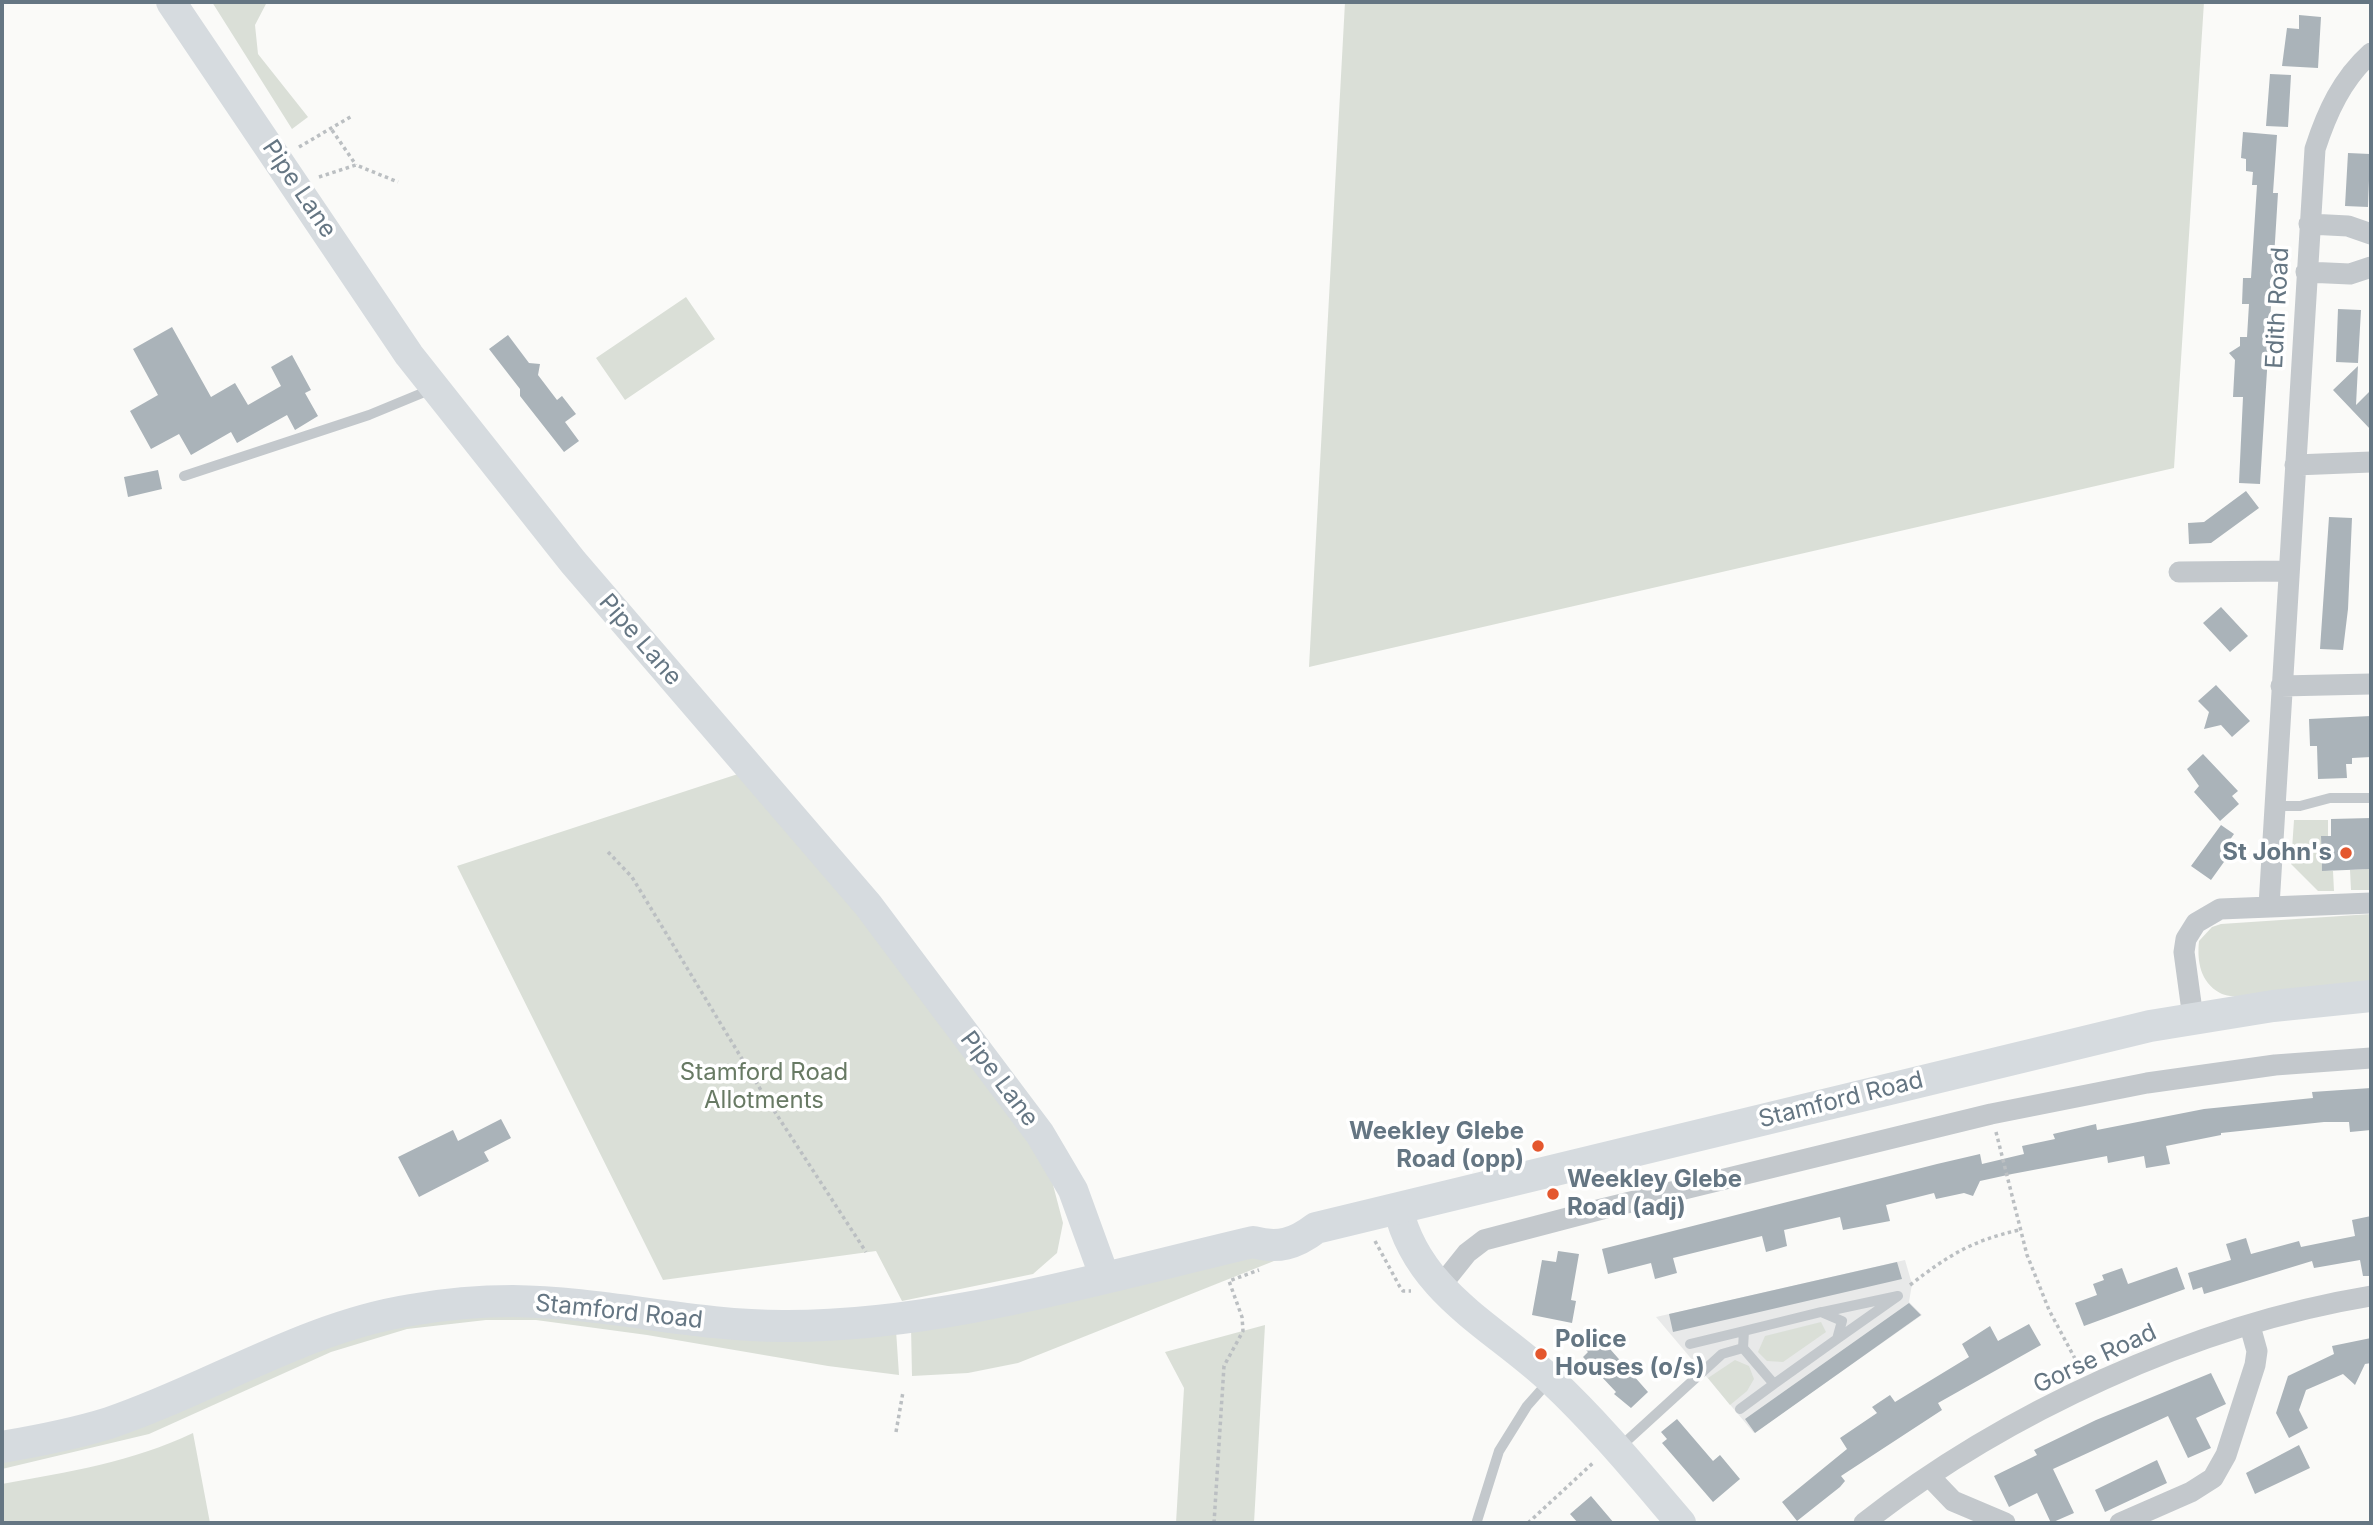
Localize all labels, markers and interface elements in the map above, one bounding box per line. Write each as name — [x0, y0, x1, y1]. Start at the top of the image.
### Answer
street label: Pipe Lane — [256, 135, 342, 243]
street label: Edith Road — [2260, 247, 2296, 369]
street label: Pipe Lane — [592, 588, 688, 692]
place label: St John's — [2222, 839, 2332, 867]
marker: St John's — [2338, 845, 2354, 861]
street label: Pipe Lane — [954, 1026, 1044, 1132]
park label: Stamford Road Allotments — [680, 1059, 848, 1115]
street label: Stamford Road — [1756, 1066, 1926, 1134]
place label: Weekley Glebe Road (opp) — [1349, 1118, 1524, 1174]
marker: Weekley Glebe Road (opp) — [1530, 1138, 1546, 1154]
place label: Weekley Glebe Road (adj) — [1567, 1166, 1742, 1222]
marker: Weekley Glebe Road (adj) — [1545, 1186, 1561, 1202]
street label: Stamford Road — [534, 1289, 704, 1335]
street label: Gorse Road — [2029, 1318, 2161, 1400]
place label: Police Houses (o/s) — [1555, 1326, 1705, 1382]
marker: Police Houses (o/s) — [1533, 1346, 1549, 1362]

